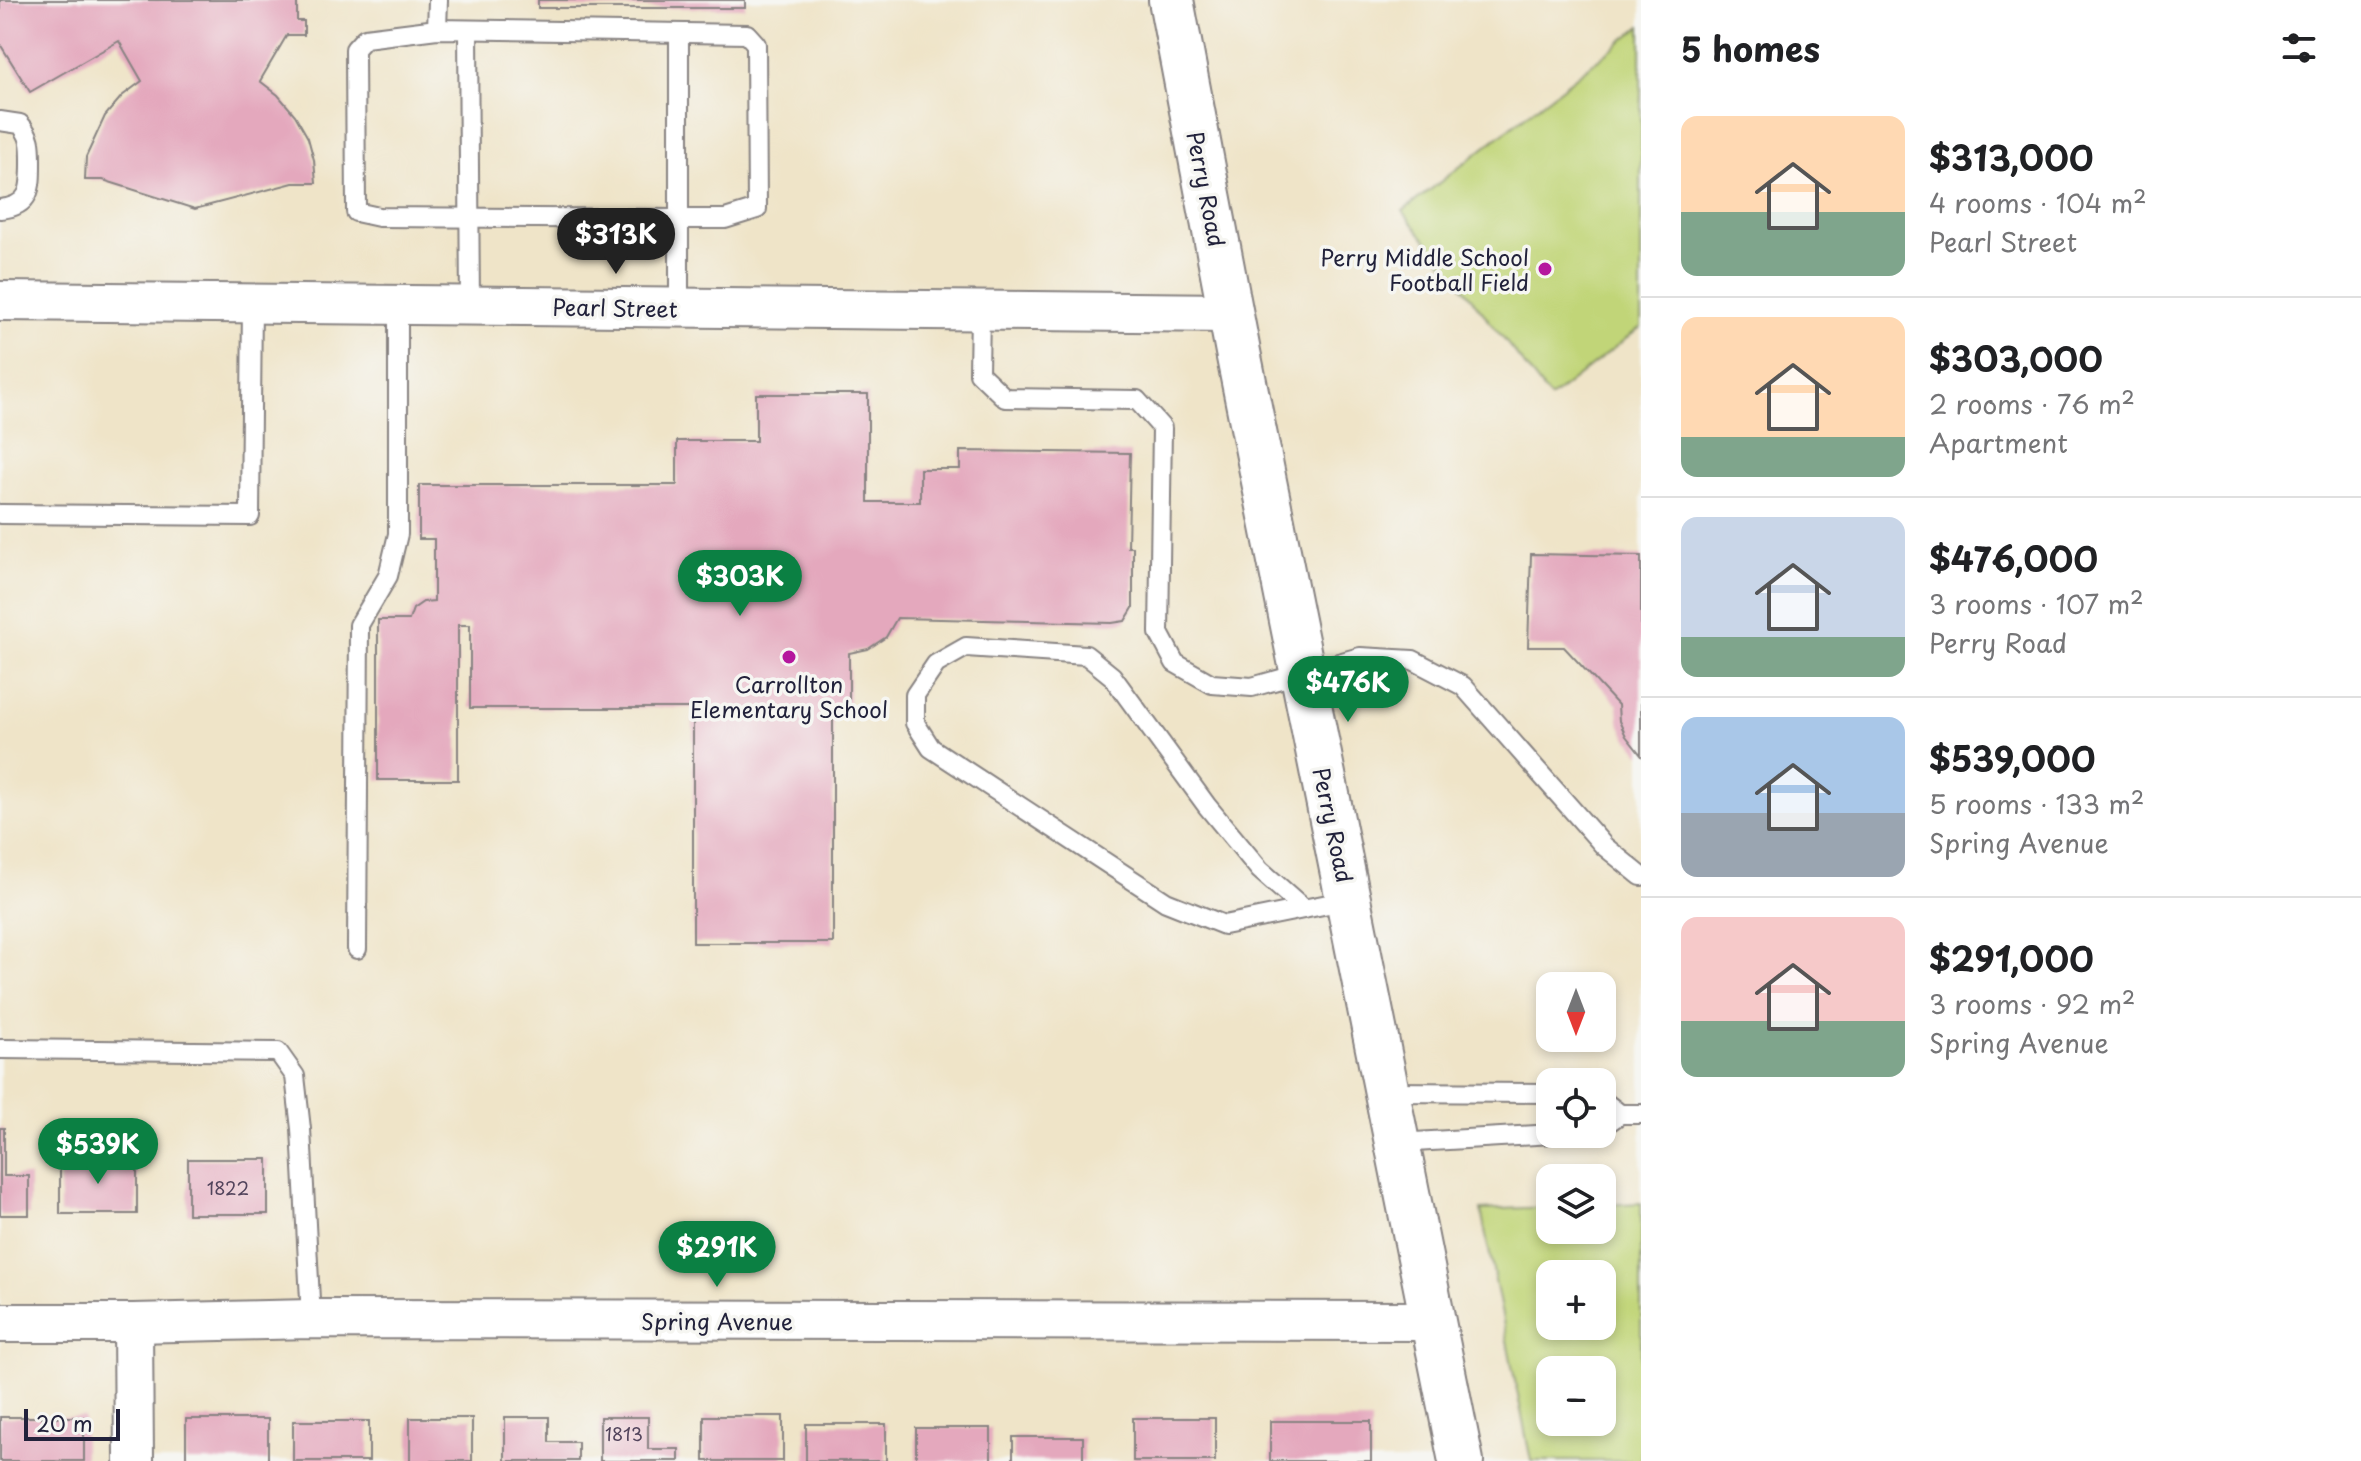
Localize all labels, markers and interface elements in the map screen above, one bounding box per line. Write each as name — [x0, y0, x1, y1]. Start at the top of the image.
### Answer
text: 5 homes — [1681, 22, 1820, 74]
icon: filters — [2277, 26, 2321, 70]
street label: Perry Road — [1180, 128, 1234, 250]
text: $313,000 — [1929, 131, 2093, 183]
icon: home — [1745, 148, 1841, 244]
text: 4 rooms · 104 m² — [1929, 183, 2147, 222]
pin: $313K — [560, 208, 672, 276]
text: $313K — [575, 214, 657, 253]
text: Pearl Street — [1929, 222, 2077, 261]
place label: Perry Middle School Football Field — [1321, 240, 1529, 298]
marker: Perry Middle School Football Field — [1536, 260, 1554, 278]
street label: Pearl Street — [552, 289, 678, 325]
text: $303,000 — [1929, 332, 2103, 384]
icon: home — [1745, 349, 1841, 445]
text: 2 rooms · 76 m² — [1929, 384, 2135, 423]
text: Apartment — [1929, 423, 2068, 462]
text: $476,000 — [1929, 532, 2098, 584]
icon: home — [1745, 549, 1841, 645]
pin: $303K — [684, 550, 796, 618]
text: $303K — [696, 556, 784, 595]
text: 3 rooms · 107 m² — [1929, 584, 2144, 623]
text: Perry Road — [1929, 623, 2067, 662]
marker: Carrollton Elementary School — [780, 648, 798, 666]
pin: $476K — [1292, 656, 1404, 724]
text: $476K — [1306, 662, 1390, 701]
place label: Carrollton Elementary School — [690, 667, 888, 725]
text: $539,000 — [1929, 732, 2095, 784]
icon: home — [1745, 749, 1841, 845]
street label: Perry Road — [1306, 764, 1362, 886]
text: 5 rooms · 133 m² — [1929, 784, 2144, 823]
text: Spring Avenue — [1929, 823, 2109, 862]
text: $291,000 — [1929, 932, 2094, 984]
icon: home — [1745, 949, 1841, 1045]
north arrow — [1536, 972, 1616, 1052]
map controls — [1536, 972, 1616, 1436]
text: 3 rooms · 92 m² — [1929, 984, 2135, 1023]
text: Spring Avenue — [1929, 1023, 2109, 1062]
button: locate — [1536, 1068, 1616, 1148]
pin: $539K — [42, 1118, 154, 1186]
text: $539K — [56, 1124, 140, 1163]
button: layers — [1536, 1164, 1616, 1244]
house number: 1822 — [207, 1174, 249, 1201]
pin: $291K — [661, 1221, 773, 1289]
text: $291K — [677, 1227, 757, 1266]
button: + — [1536, 1260, 1616, 1340]
street label: Spring Avenue — [641, 1304, 793, 1337]
button: − — [1536, 1356, 1616, 1436]
scale bar — [24, 1405, 120, 1441]
text: 20 m — [36, 1406, 93, 1439]
house number: 1813 — [605, 1420, 643, 1447]

